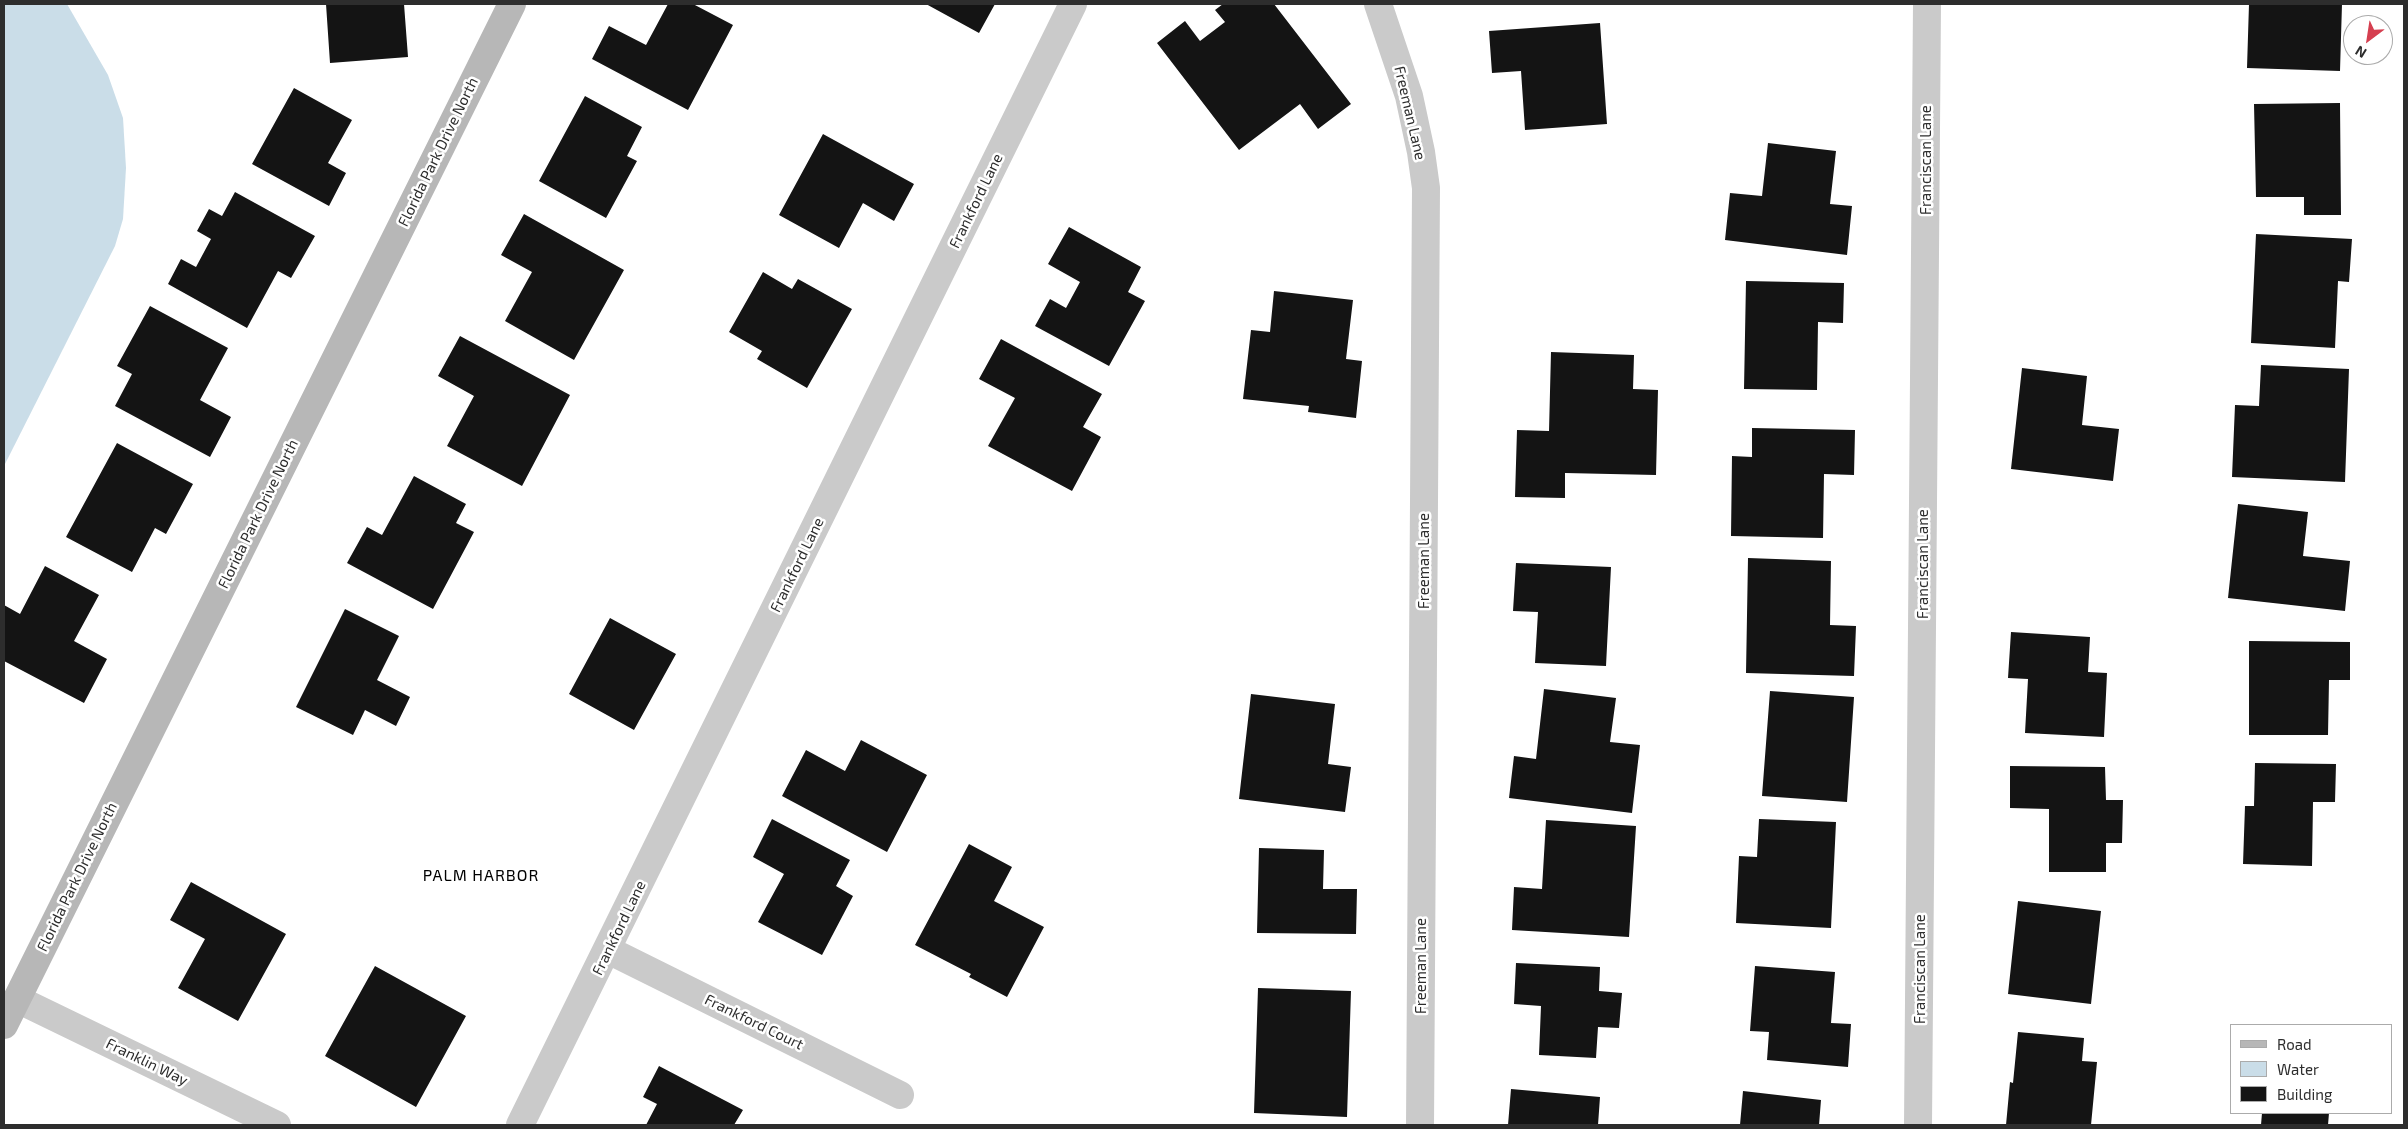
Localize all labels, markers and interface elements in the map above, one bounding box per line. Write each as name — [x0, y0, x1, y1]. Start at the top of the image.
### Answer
north arrow — [2343, 15, 2393, 65]
text: N — [2352, 43, 2369, 62]
street label: Freeman Lane — [1390, 64, 1430, 162]
street label: Florida Park Drive North — [394, 75, 482, 229]
street label: Franciscan Lane — [1917, 105, 1935, 215]
street label: Frankford Lane — [945, 151, 1007, 251]
street label: Florida Park Drive North — [214, 437, 302, 591]
street label: Franciscan Lane — [1914, 509, 1932, 619]
street label: Freeman Lane — [1415, 513, 1433, 609]
street label: Frankford Lane — [766, 515, 828, 615]
street label: Florida Park Drive North — [33, 800, 121, 954]
district label: PALM HARBOR — [421, 866, 541, 886]
street label: Frankford Lane — [588, 878, 650, 978]
street label: Franciscan Lane — [1911, 914, 1929, 1024]
street label: Freeman Lane — [1412, 918, 1430, 1014]
street label: Frankford Court — [702, 990, 806, 1054]
legend — [2230, 1024, 2393, 1114]
street label: Franklin Way — [103, 1034, 191, 1090]
text: Road — [2277, 1035, 2312, 1053]
text: Water — [2277, 1060, 2319, 1078]
text: Building — [2277, 1085, 2332, 1103]

